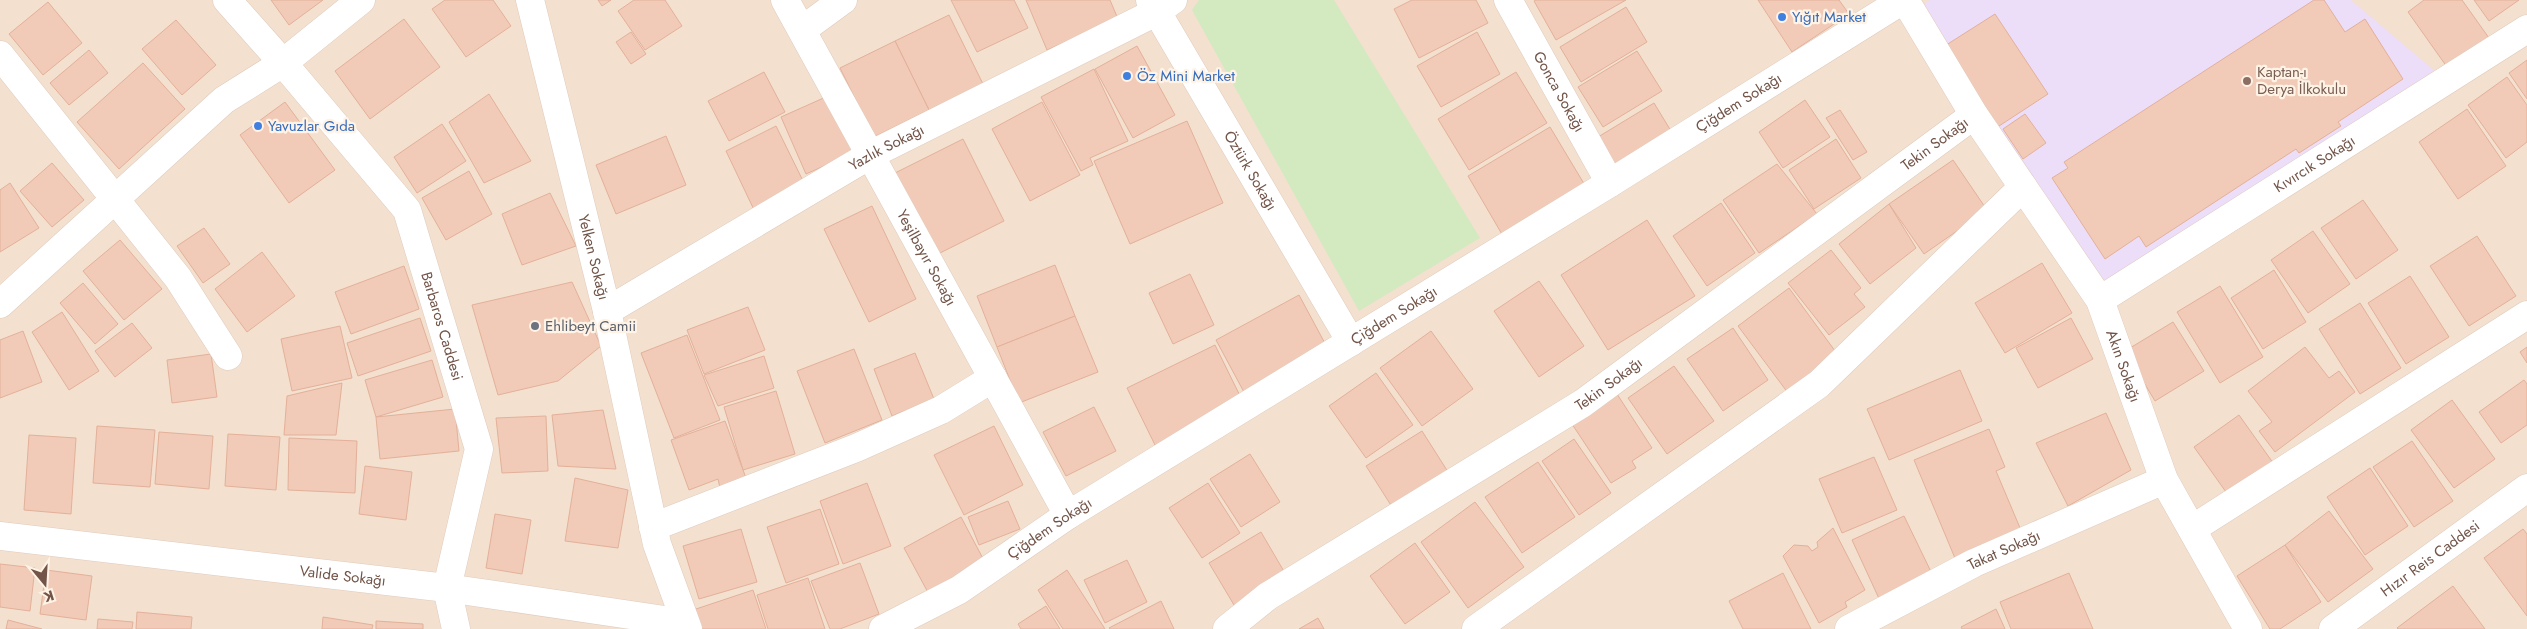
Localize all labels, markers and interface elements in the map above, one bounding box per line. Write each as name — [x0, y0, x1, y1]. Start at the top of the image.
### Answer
place label: Yığıt Market — [1792, 6, 1866, 28]
marker: Yığıt Market — [1776, 11, 1788, 23]
street label: Gonca Sokağı — [1528, 47, 1590, 136]
place label: Kaptan-ı Derya İlkokulu — [2257, 61, 2346, 100]
place label: Öz Mini Market — [1137, 65, 1235, 87]
street label: Çiğdem Sokağı — [1691, 67, 1786, 138]
marker: Öz Mini Market — [1121, 70, 1133, 82]
marker: Kaptan-ı Derya İlkokulu — [2241, 75, 2253, 87]
street label: Tekin Sokağı — [1897, 112, 1973, 176]
place label: Yavuzlar Gıda — [268, 115, 355, 137]
street label: Yazlık Sokağı — [845, 119, 928, 176]
marker: Yavuzlar Gıda — [252, 120, 264, 132]
street label: Öztürk Sokağı — [1218, 127, 1282, 215]
street label: Kıvırcık Sokağı — [2269, 130, 2360, 198]
street label: Yeşilbayır Sokağı — [891, 206, 962, 310]
street label: Yelken Sokağı — [573, 212, 615, 302]
street label: Barbaros Caddesi — [415, 269, 469, 383]
street label: Çiğdem Sokağı — [1346, 280, 1442, 350]
place label: Ehlibeyt Camii — [545, 315, 636, 337]
marker: Ehlibeyt Camii — [529, 320, 541, 332]
street label: Akın Sokağı — [2100, 327, 2146, 405]
street label: Tekin Sokağı — [1571, 352, 1647, 416]
street label: Çiğdem Sokağı — [1003, 492, 1096, 565]
street label: Hızır Reis Caddesi — [2376, 515, 2484, 602]
street label: Takat Sokağı — [1964, 524, 2044, 576]
north arrow — [20, 559, 70, 609]
street label: Valide Sokağı — [298, 560, 387, 592]
text: K — [41, 585, 57, 607]

